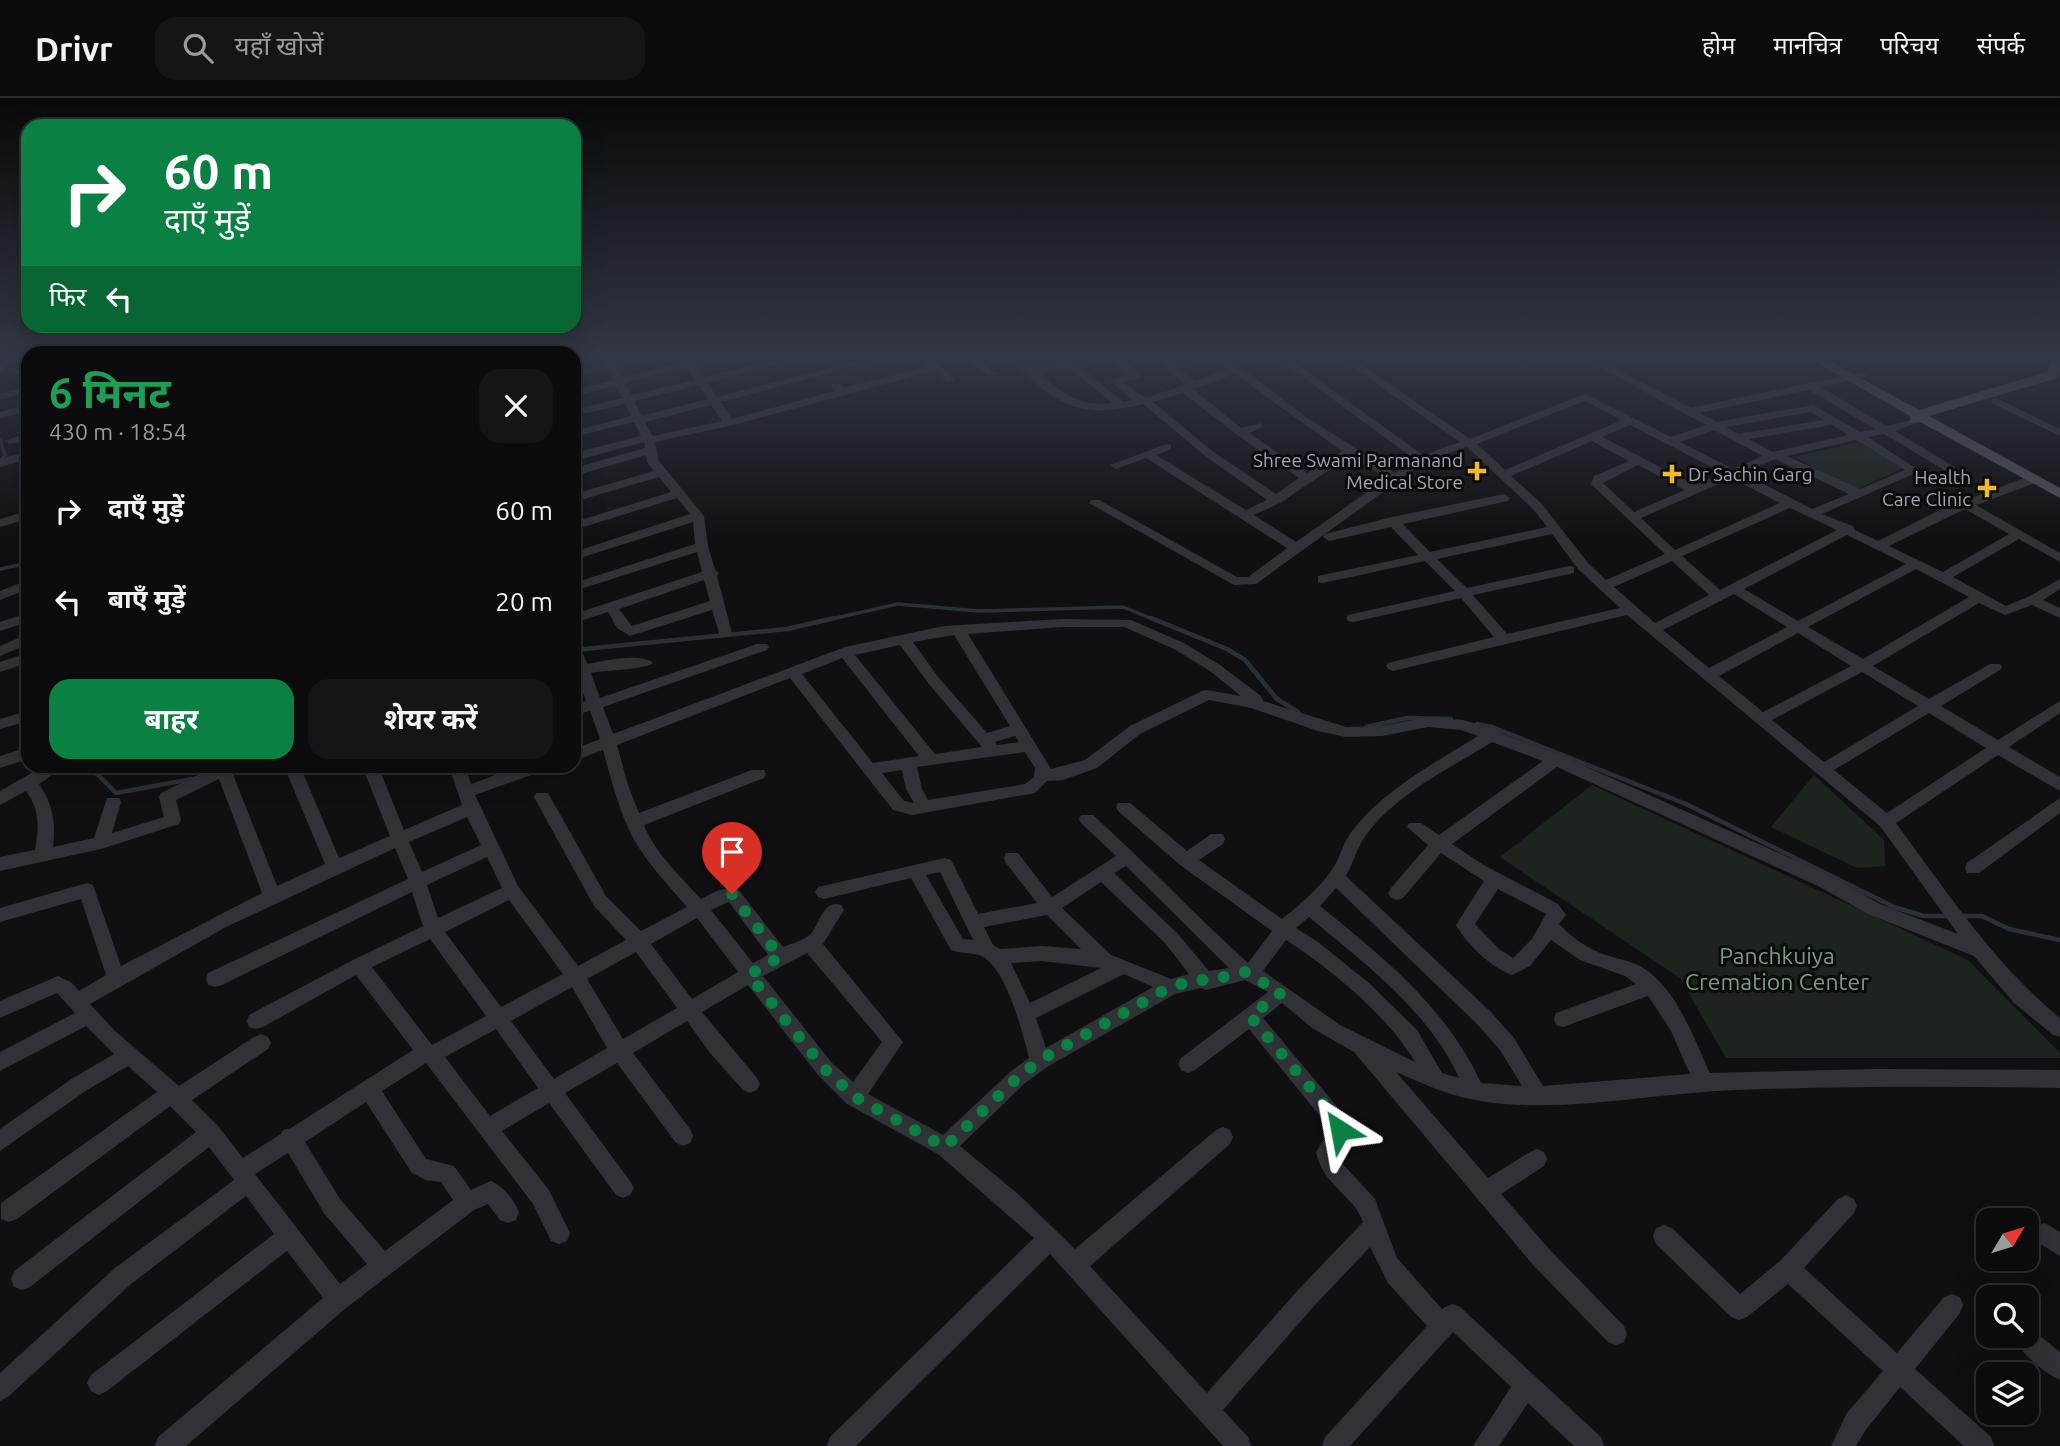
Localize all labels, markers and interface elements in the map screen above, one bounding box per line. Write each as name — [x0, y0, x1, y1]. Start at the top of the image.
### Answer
search box — [155, 17, 645, 80]
icon: search — [179, 29, 217, 67]
text: Drivr — [35, 30, 113, 67]
text: यहाँ खोजें — [235, 31, 323, 60]
text: होम — [1702, 32, 1735, 59]
text: मानचित्र — [1773, 32, 1842, 59]
text: परिचय — [1880, 32, 1939, 59]
text: संपर्क — [1977, 32, 2025, 59]
text: 60 m — [164, 143, 273, 198]
icon: right — [49, 147, 140, 238]
text: दाएँ मुड़ें — [164, 201, 251, 237]
icon: left — [100, 280, 138, 318]
text: फिर — [49, 282, 86, 311]
text: 6 मिनट — [49, 369, 171, 416]
button: close — [479, 369, 553, 443]
text: 430 m · 18:54 — [49, 419, 187, 444]
place label: Shree Swami Parmanand Medical Store — [1253, 449, 1463, 493]
marker: Shree Swami Parmanand Medical Store — [1469, 463, 1485, 479]
place label: Dr Sachin Garg — [1688, 463, 1813, 485]
marker: Dr Sachin Garg — [1662, 464, 1682, 484]
place label: Health Care Clinic — [1882, 466, 1971, 510]
marker: Health Care Clinic — [1977, 478, 1997, 498]
icon: right — [49, 492, 87, 530]
text: दाएँ मुड़ें — [108, 493, 184, 522]
text: 60 m — [495, 496, 553, 525]
icon: left — [49, 583, 87, 621]
text: बाएँ मुड़ें — [108, 584, 185, 613]
text: 20 m — [495, 587, 553, 616]
button: बाहर — [49, 679, 294, 759]
button: शेयर करें — [308, 679, 553, 759]
pin — [702, 822, 762, 894]
icon: arrive — [713, 833, 751, 871]
park label: Panchkuiya Cremation Center — [1685, 943, 1869, 994]
position arrow — [1303, 1093, 1377, 1167]
north arrow — [1976, 1208, 2039, 1270]
map controls — [1976, 1208, 2039, 1425]
button: search — [1976, 1285, 2039, 1348]
button: layers — [1976, 1362, 2039, 1425]

